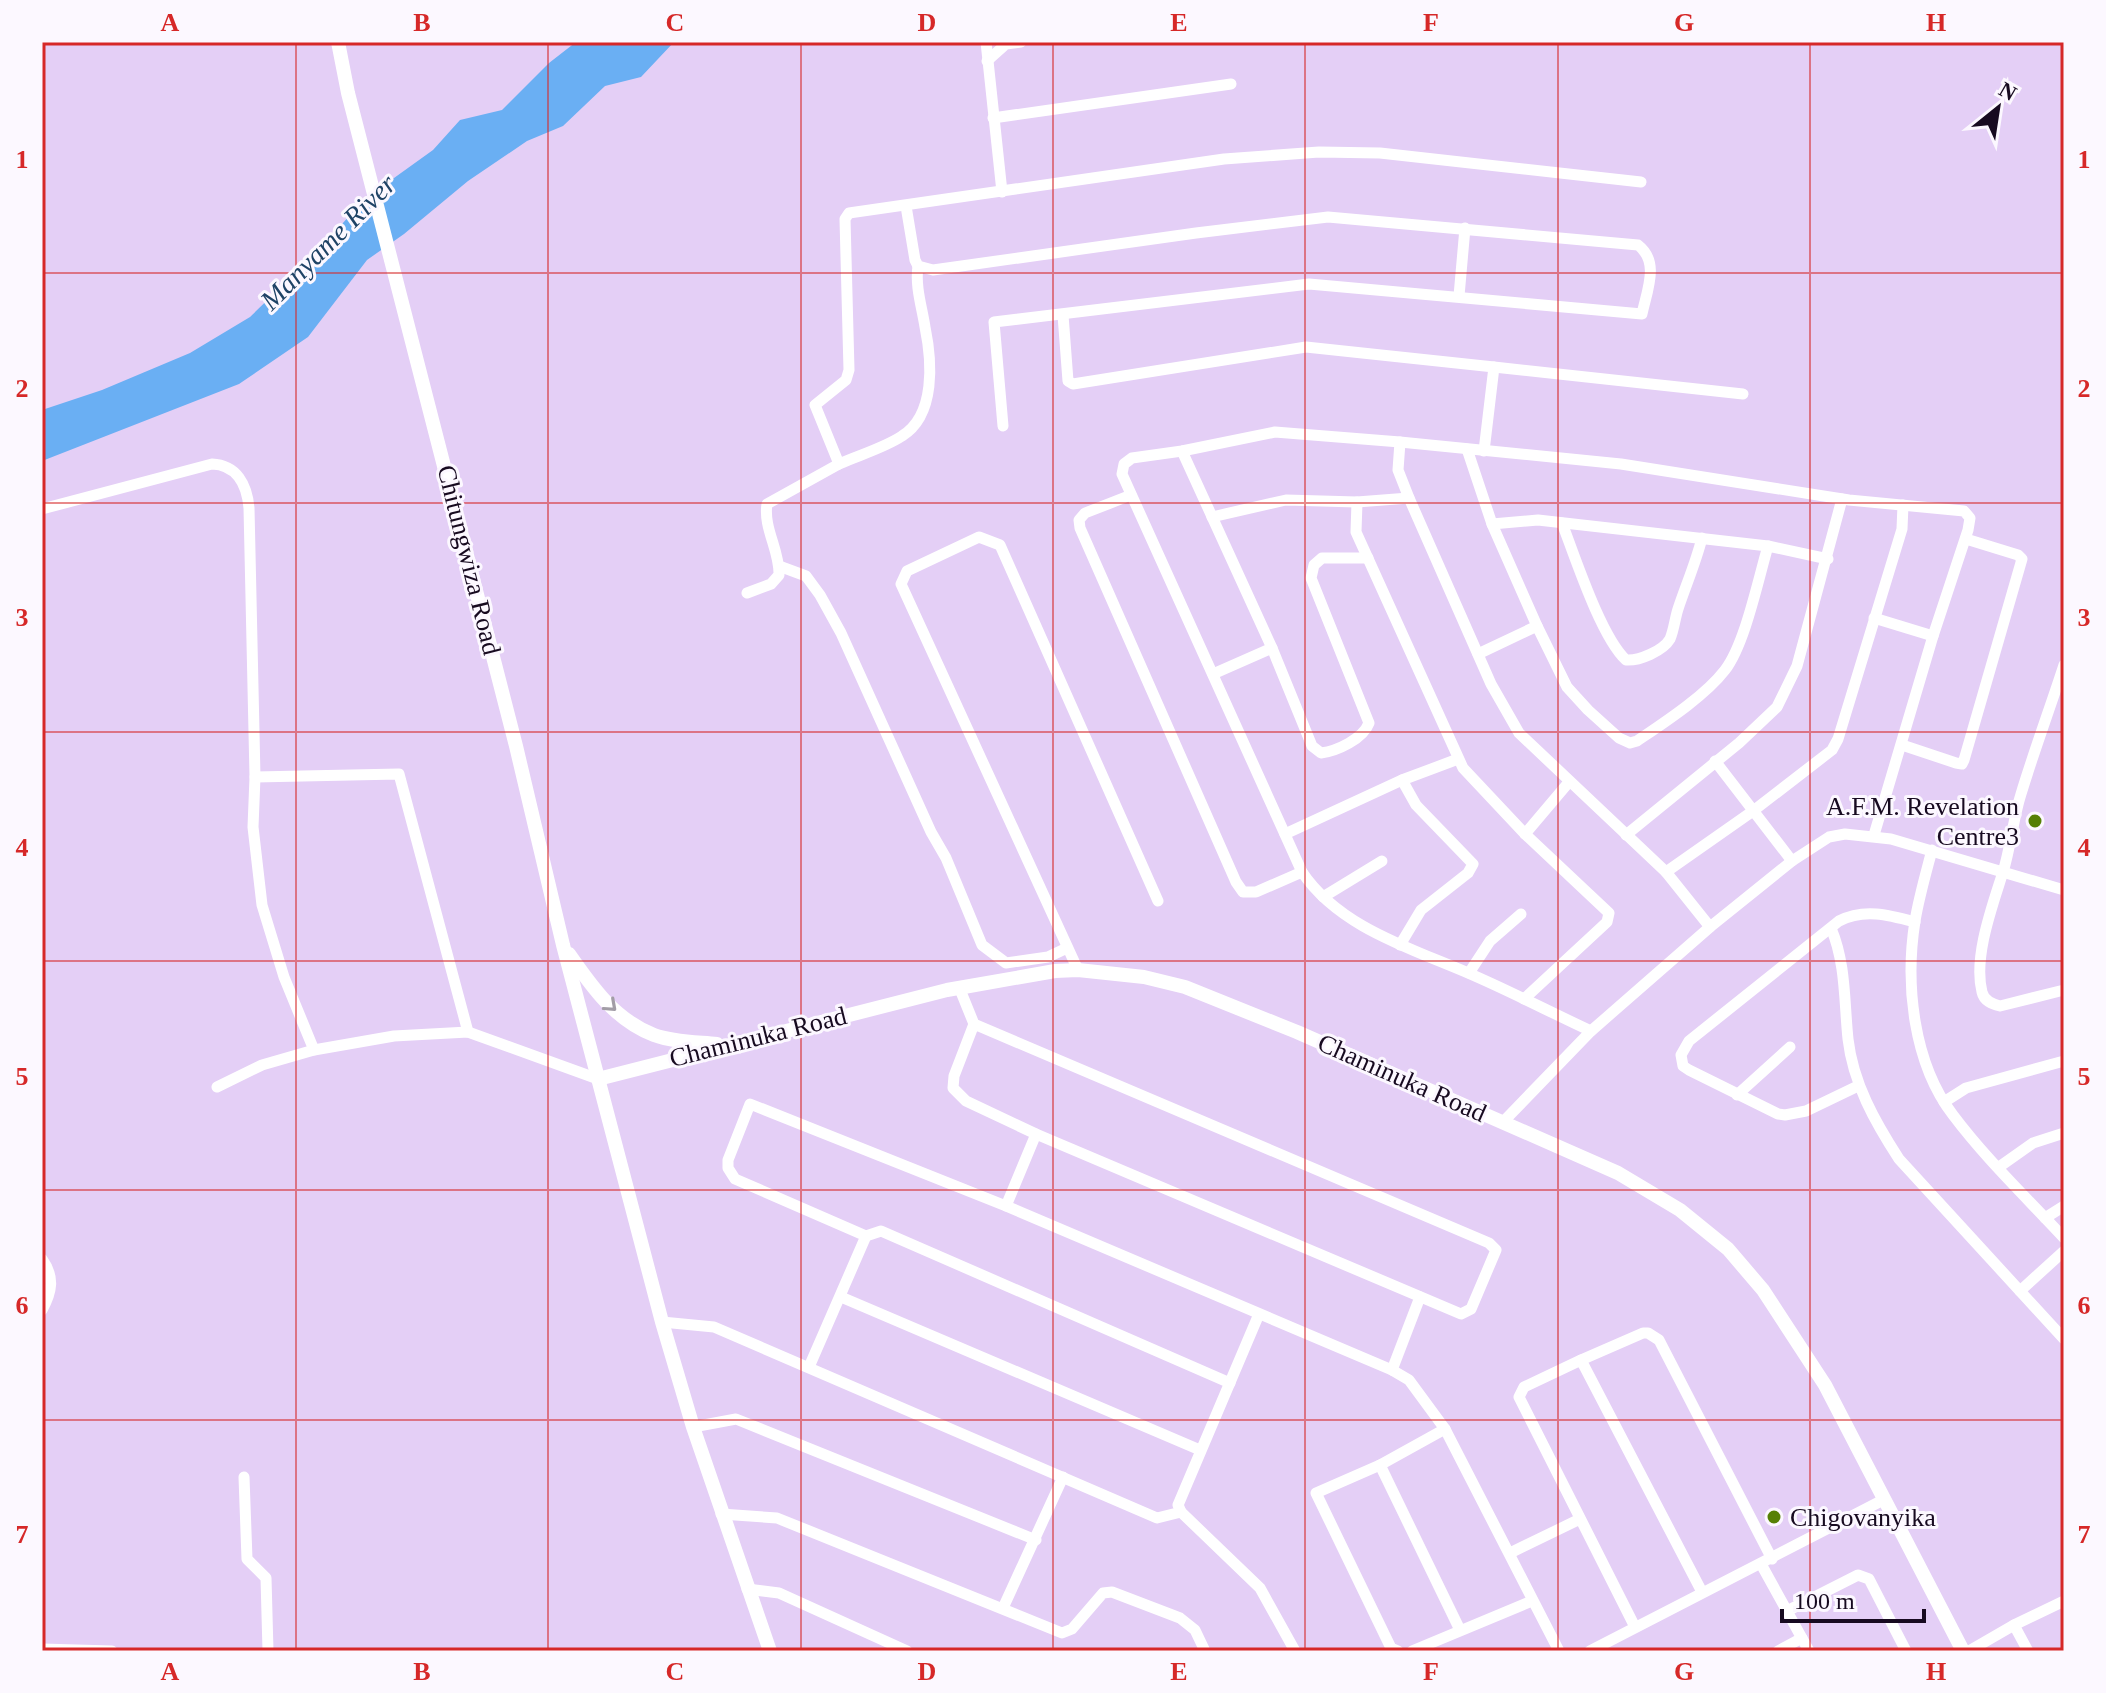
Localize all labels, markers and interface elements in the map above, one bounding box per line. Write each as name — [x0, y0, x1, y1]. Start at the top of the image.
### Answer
text: A — [161, 8, 180, 37]
text: B — [413, 8, 431, 37]
text: C — [666, 8, 684, 37]
text: D — [918, 8, 936, 37]
text: E — [1170, 8, 1188, 37]
text: F — [1423, 8, 1439, 37]
text: G — [1674, 8, 1694, 37]
text: H — [1926, 8, 1946, 37]
north arrow — [1958, 68, 2038, 148]
text: N — [1995, 76, 2021, 106]
text: 1 — [16, 145, 29, 174]
text: 1 — [2078, 145, 2091, 174]
water label: Manyame River — [253, 168, 402, 317]
text: 2 — [16, 374, 29, 403]
text: 2 — [2078, 374, 2091, 403]
street label: Chitungwiza Road — [431, 462, 507, 658]
text: 3 — [16, 603, 29, 632]
text: 3 — [2078, 603, 2091, 632]
place label: A.F.M. Revelation Centre3 — [1826, 792, 2019, 851]
marker: A.F.M. Revelation Centre3 — [2026, 812, 2044, 830]
text: 4 — [16, 833, 29, 862]
text: 4 — [2078, 833, 2091, 862]
one-way arrow — [601, 997, 616, 1011]
street label: Chaminuka Road — [667, 1001, 849, 1073]
street label: Chaminuka Road — [1313, 1028, 1491, 1128]
text: 5 — [16, 1062, 29, 1091]
text: 5 — [2078, 1062, 2091, 1091]
text: 6 — [16, 1291, 29, 1320]
text: 6 — [2078, 1291, 2091, 1320]
place label: Chigovanyika — [1790, 1503, 1936, 1532]
marker: Chigovanyika — [1765, 1508, 1783, 1526]
text: 7 — [16, 1520, 29, 1549]
text: 7 — [2078, 1520, 2091, 1549]
scale bar — [1782, 1573, 1924, 1623]
text: 100 m — [1794, 1588, 1855, 1614]
text: A — [161, 1657, 180, 1686]
text: B — [413, 1657, 431, 1686]
text: C — [666, 1657, 684, 1686]
text: D — [918, 1657, 936, 1686]
text: E — [1170, 1657, 1188, 1686]
text: F — [1423, 1657, 1439, 1686]
text: G — [1674, 1657, 1694, 1686]
text: H — [1926, 1657, 1946, 1686]

